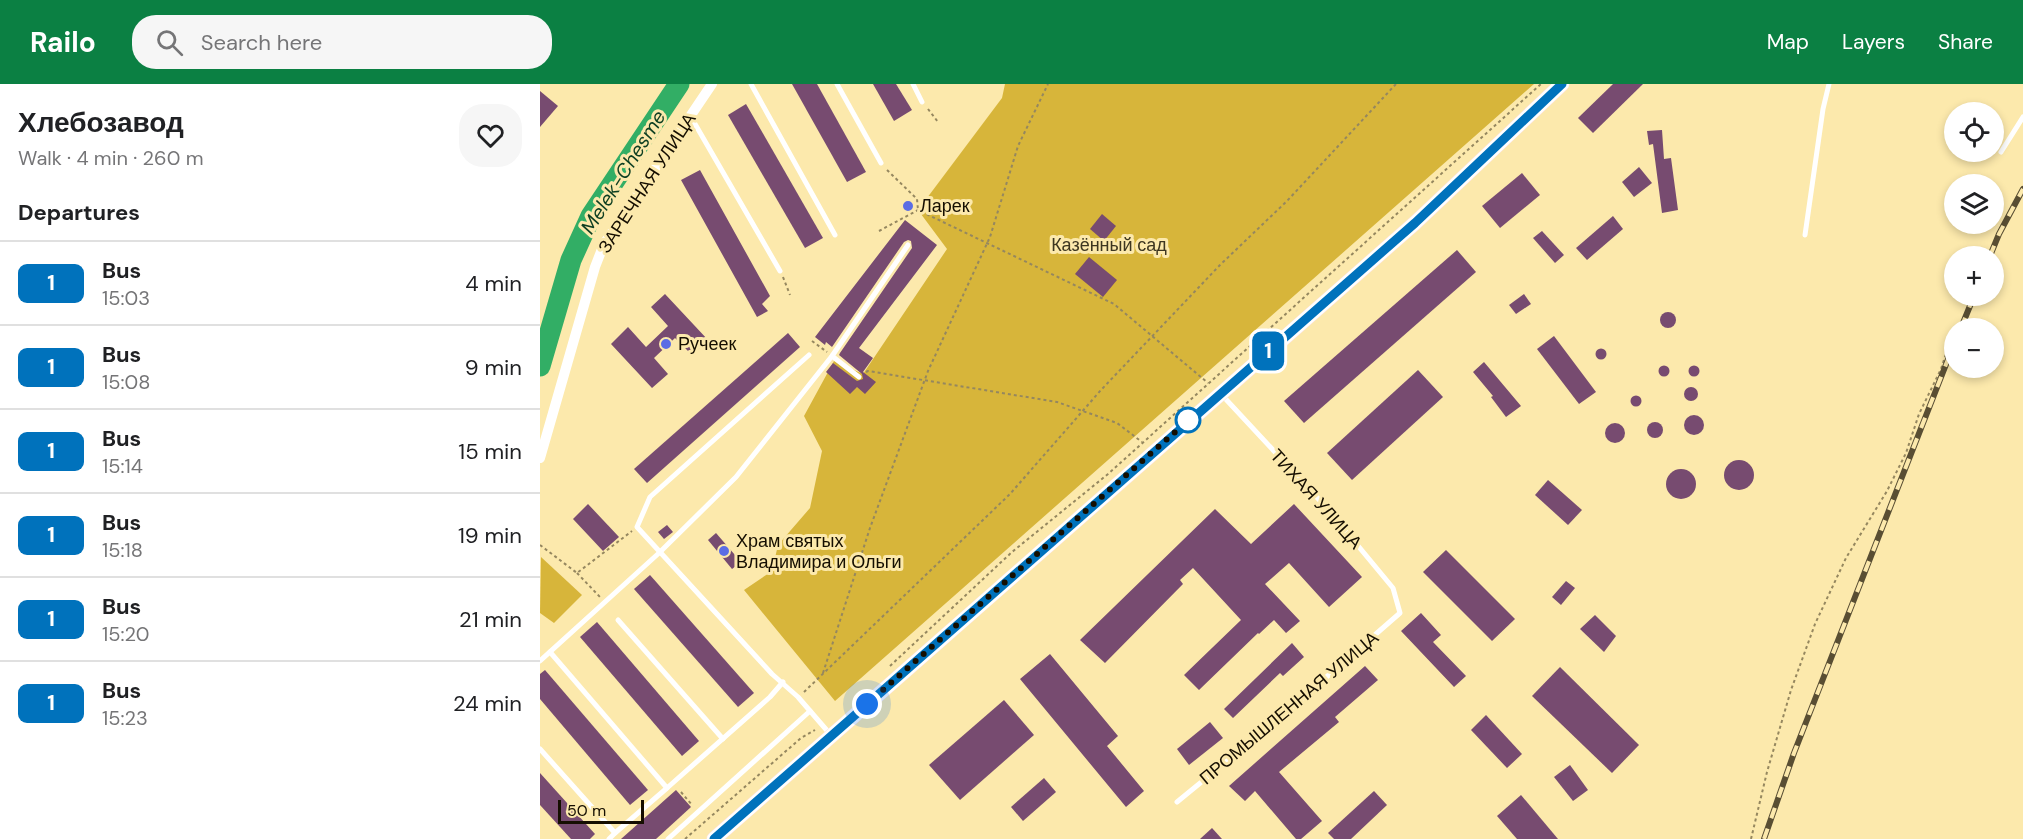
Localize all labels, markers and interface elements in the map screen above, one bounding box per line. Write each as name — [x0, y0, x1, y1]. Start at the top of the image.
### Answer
search box — [132, 15, 552, 69]
text: Railo — [30, 24, 96, 61]
icon: search — [153, 26, 186, 59]
text: Search here — [201, 28, 322, 57]
text: Map — [1767, 28, 1809, 56]
text: Layers — [1842, 28, 1905, 56]
text: Share — [1938, 28, 1993, 56]
map controls — [1944, 102, 2004, 378]
button: locate — [1944, 102, 2004, 162]
text: Хлебозавод — [18, 104, 184, 141]
button: heart — [459, 104, 522, 167]
water label: Melek-Chesme — [575, 105, 671, 239]
street label: ЗАРЕЧНАЯ УЛИЦА — [593, 108, 701, 258]
text: Walk · 4 min · 260 m — [18, 145, 203, 171]
button: layers — [1944, 174, 2004, 234]
place label: Ларек — [920, 194, 970, 218]
text: Departures — [18, 198, 140, 227]
marker: Ларек — [901, 199, 915, 213]
park label: Казённый сад — [1051, 233, 1167, 257]
button: + — [1944, 246, 2004, 306]
text: Bus — [102, 256, 141, 285]
text: 1 — [47, 269, 55, 297]
text: 4 min — [465, 269, 522, 298]
text: 15:03 — [102, 285, 150, 311]
button: − — [1944, 318, 2004, 378]
place label: Ручеек — [678, 332, 736, 356]
line badge: 1 — [1248, 332, 1288, 370]
marker: Ручеек — [659, 337, 673, 351]
text: 1 — [1264, 337, 1272, 365]
text: Bus — [102, 340, 141, 369]
text: 1 — [47, 353, 55, 381]
text: 9 min — [465, 353, 522, 382]
text: 15:08 — [102, 369, 150, 395]
unlabelled marker — [1175, 407, 1201, 433]
text: Bus — [102, 424, 141, 453]
text: 1 — [47, 437, 55, 465]
text: 15 min — [458, 437, 522, 466]
street label: ТИХАЯ УЛИЦА — [1265, 444, 1367, 554]
text: 15:14 — [102, 453, 143, 479]
text: Bus — [102, 508, 141, 537]
text: 1 — [47, 521, 55, 549]
text: 19 min — [458, 521, 522, 550]
place label: Храм святых Владимира и Ольги — [736, 529, 901, 574]
text: 15:18 — [102, 537, 143, 563]
marker: Храм святых Владимира и Ольги — [717, 544, 731, 558]
text: Bus — [102, 592, 141, 621]
text: 1 — [47, 605, 55, 633]
text: 21 min — [459, 605, 522, 634]
text: 15:20 — [102, 621, 149, 647]
street label: ПРОМЫШЛЕННАЯ УЛИЦА — [1195, 626, 1383, 790]
text: Bus — [102, 676, 141, 705]
text: 1 — [47, 689, 55, 717]
text: 24 min — [453, 689, 522, 718]
your location — [852, 689, 882, 719]
text: 15:23 — [102, 705, 148, 731]
scale bar — [558, 797, 644, 824]
text: 50 m — [567, 800, 606, 821]

